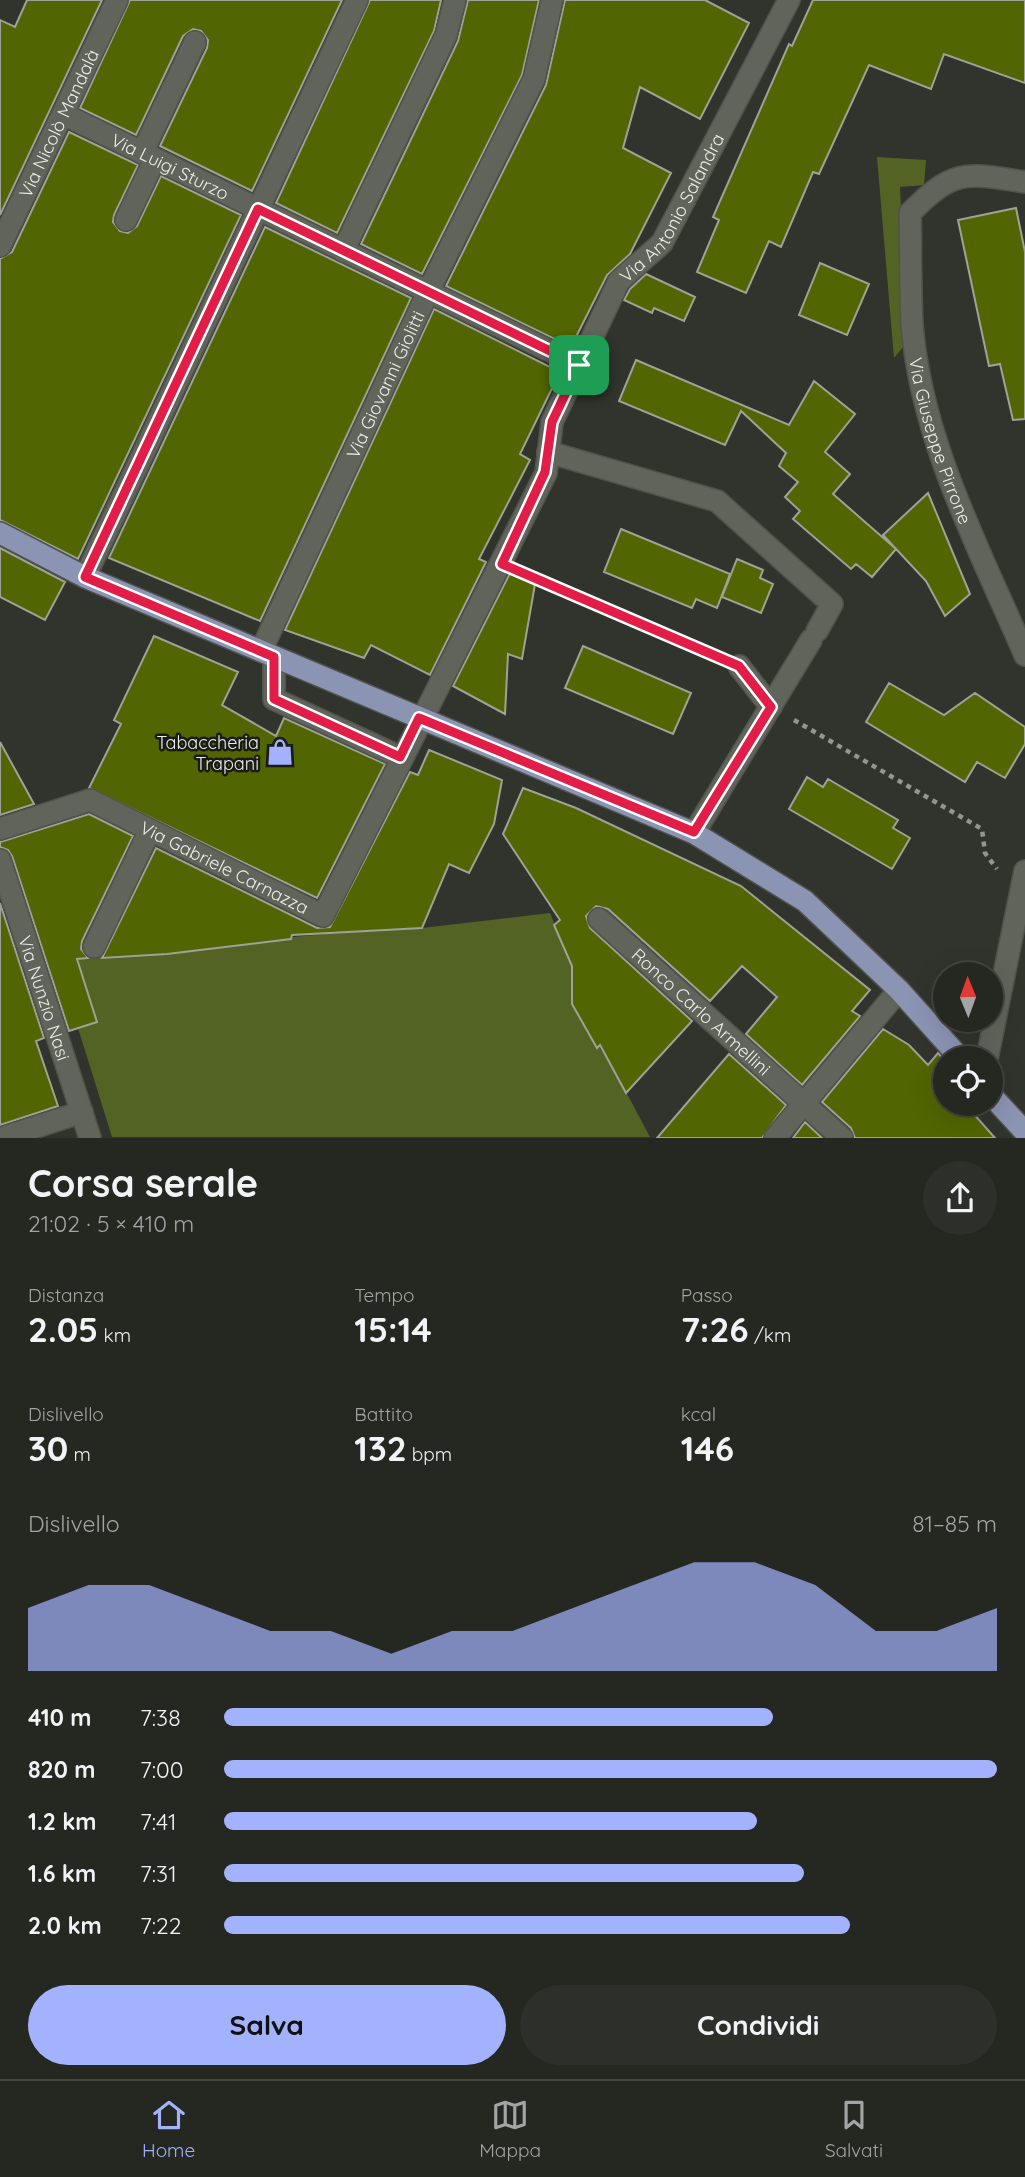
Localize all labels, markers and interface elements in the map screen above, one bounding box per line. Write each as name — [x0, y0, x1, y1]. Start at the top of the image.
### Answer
street label: Via Nicolò Mandalà — [13, 45, 104, 201]
street label: Via Luigi Sturzo — [108, 128, 233, 205]
street label: Via Antonio Salandra — [614, 129, 729, 287]
street label: Via Giovanni Giolitti — [341, 307, 429, 462]
pin — [549, 335, 609, 395]
icon: arrive — [560, 346, 598, 384]
street label: Via Giuseppe Pirrone — [905, 356, 977, 527]
place label: Tabaccheria Trapani — [156, 731, 259, 775]
shop icon: Tabaccheria Trapani — [265, 737, 295, 767]
street label: Via Gabriele Carnazza — [137, 815, 313, 919]
street label: Via Nunzio Nasi — [14, 933, 76, 1063]
street label: Ronco Carlo Armellini — [627, 943, 776, 1080]
north arrow — [933, 962, 1003, 1032]
map controls — [933, 962, 1003, 1116]
button: locate — [933, 1046, 1003, 1116]
text: Corsa serale — [28, 1159, 258, 1207]
button: share — [923, 1161, 997, 1235]
text: 21:02 · 5 × 410 m — [28, 1209, 194, 1238]
text: Distanza — [28, 1283, 104, 1307]
text: Tempo — [354, 1283, 415, 1307]
text: Passo — [681, 1283, 733, 1307]
text: 2.05 — [28, 1307, 98, 1351]
text: 15:14 — [354, 1307, 432, 1351]
text: 7:26 — [681, 1307, 749, 1351]
text: km — [98, 1323, 131, 1347]
text: /km — [749, 1323, 791, 1347]
text: Dislivello — [28, 1402, 104, 1426]
text: Battito — [354, 1402, 413, 1426]
text: kcal — [681, 1402, 716, 1426]
text: 30 — [28, 1426, 68, 1470]
text: 132 — [354, 1426, 407, 1470]
text: 146 — [681, 1426, 734, 1470]
text: m — [68, 1442, 91, 1466]
text: bpm — [407, 1442, 452, 1466]
text: Dislivello — [28, 1509, 120, 1538]
text: 81–85 m — [912, 1509, 997, 1538]
text: 410 m — [28, 1703, 92, 1732]
text: 7:38 — [140, 1703, 181, 1732]
text: 820 m — [28, 1755, 95, 1784]
text: 7:00 — [140, 1755, 183, 1784]
text: 1.2 km — [28, 1807, 97, 1836]
text: 7:41 — [140, 1807, 177, 1836]
text: 1.6 km — [28, 1859, 96, 1888]
text: 7:31 — [140, 1859, 177, 1888]
text: 2.0 km — [28, 1911, 102, 1940]
text: 7:22 — [140, 1911, 182, 1940]
button: Salva — [28, 1985, 506, 2065]
button: Condividi — [520, 1985, 997, 2065]
tab: Home — [142, 2096, 195, 2162]
tab: Mappa — [479, 2096, 541, 2162]
tab: Salvati — [825, 2096, 883, 2162]

